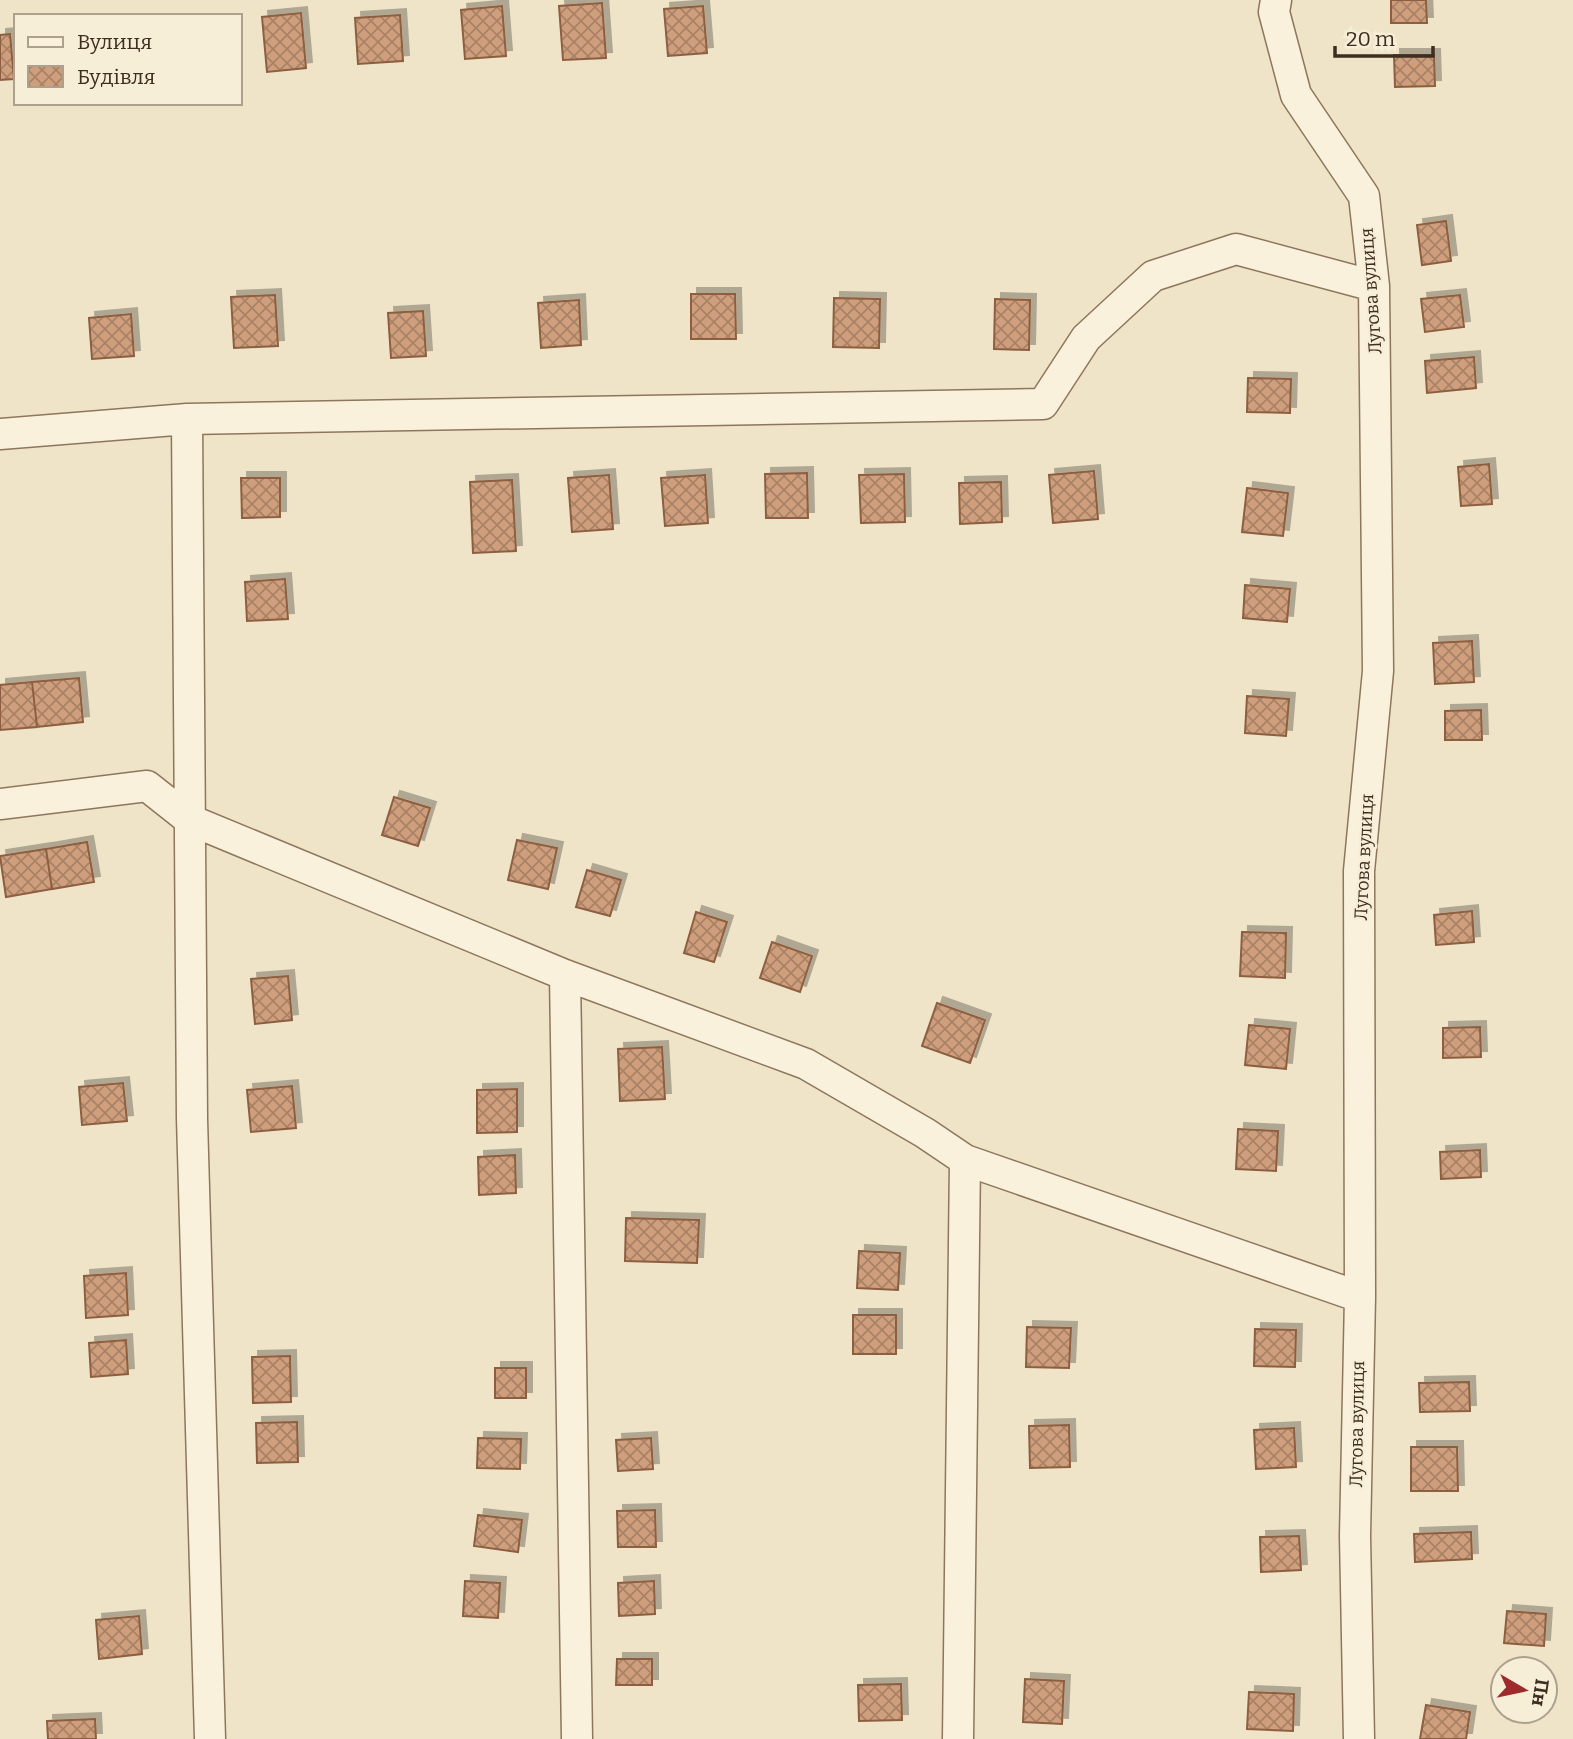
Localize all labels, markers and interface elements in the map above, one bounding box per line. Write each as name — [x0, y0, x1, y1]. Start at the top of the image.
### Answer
legend — [14, 14, 242, 105]
scale bar — [1335, 14, 1433, 58]
text: 20 m — [1346, 26, 1395, 52]
text: Вулиця — [77, 29, 152, 55]
text: Будівля — [77, 64, 155, 90]
street label: Лугова вулиця — [1356, 227, 1386, 355]
street label: Лугова вулиця — [1350, 793, 1378, 921]
street label: Лугова вулиця — [1345, 1360, 1369, 1488]
north arrow — [1489, 1655, 1559, 1725]
text: Пн — [1527, 1677, 1554, 1708]

